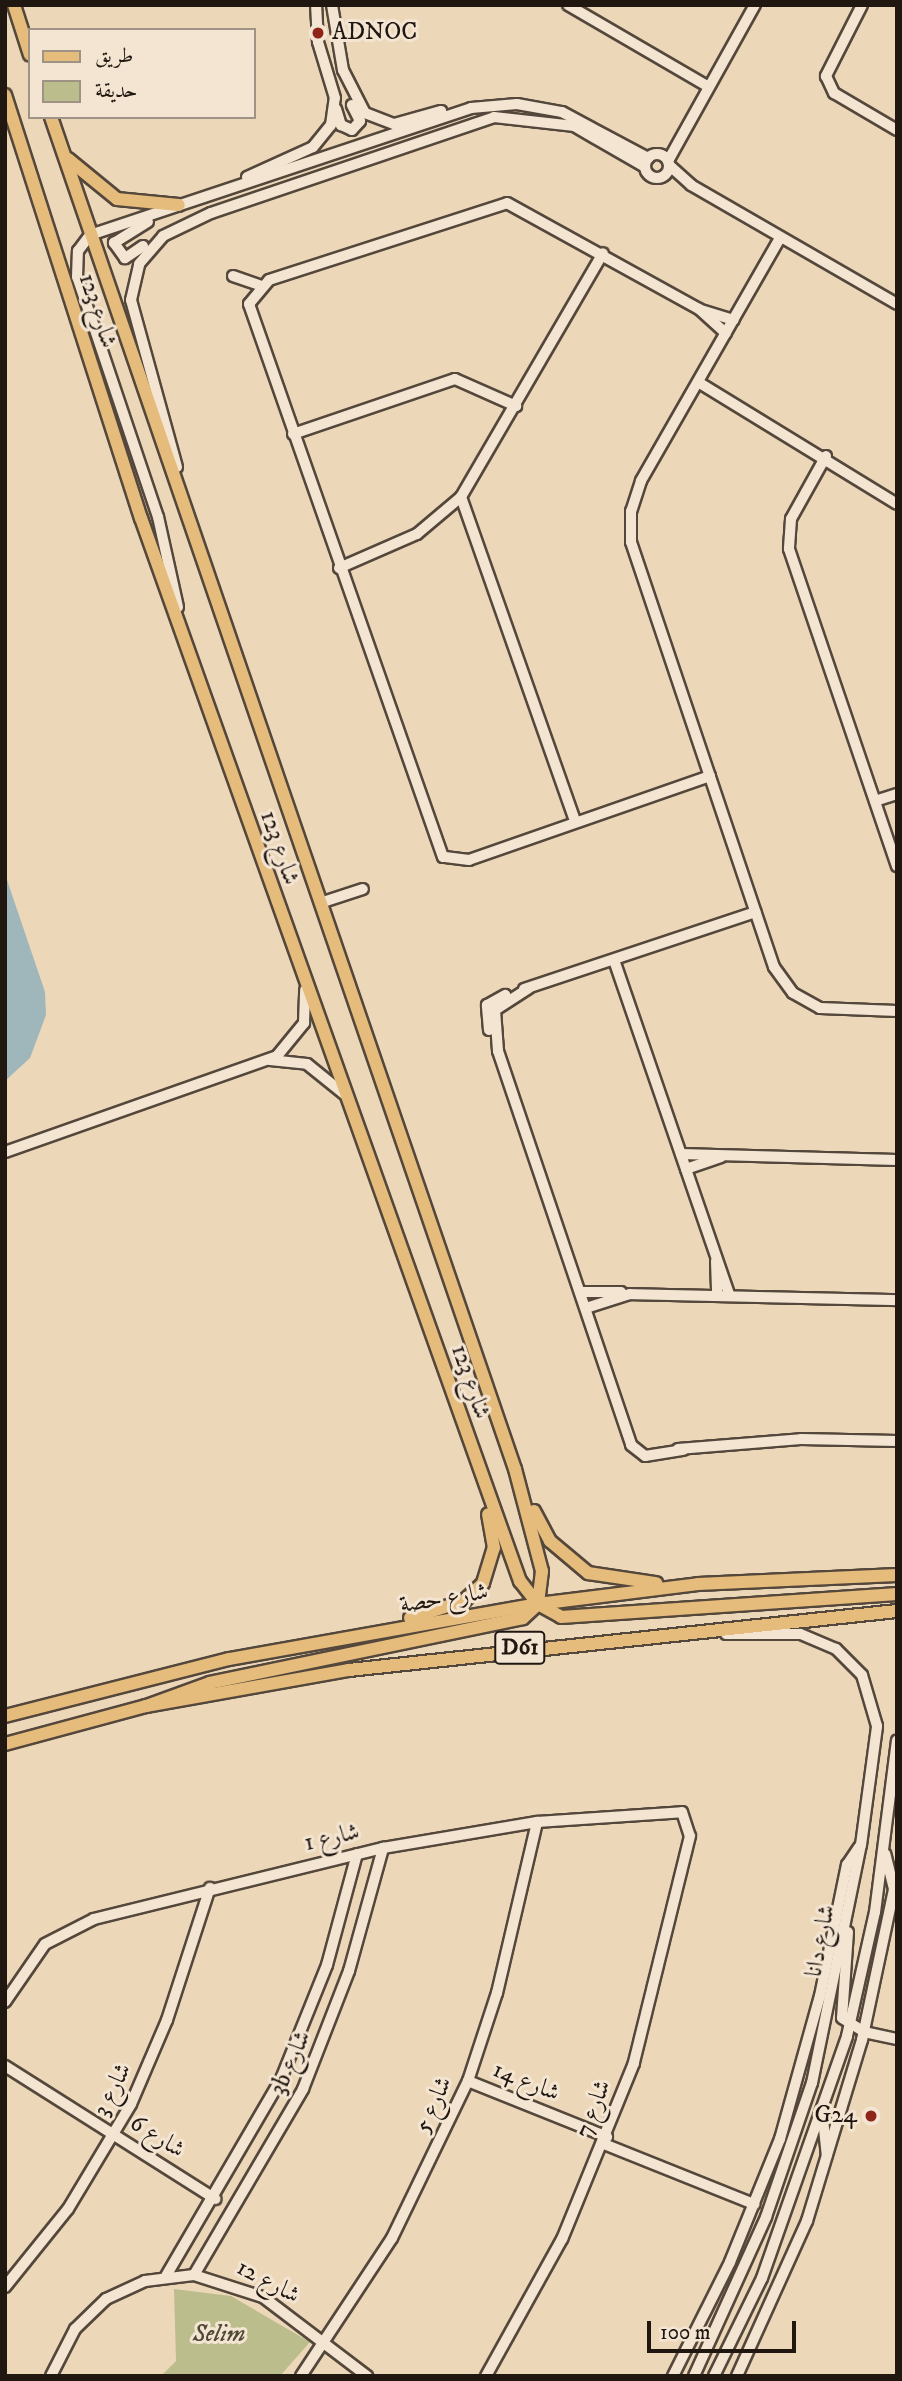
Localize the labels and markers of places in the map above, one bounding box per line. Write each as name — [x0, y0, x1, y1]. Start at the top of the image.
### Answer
place label: ADNOC — [332, 19, 417, 47]
marker: ADNOC — [310, 25, 326, 41]
place label: G24 — [815, 2102, 857, 2130]
marker: G24 — [863, 2108, 879, 2124]

